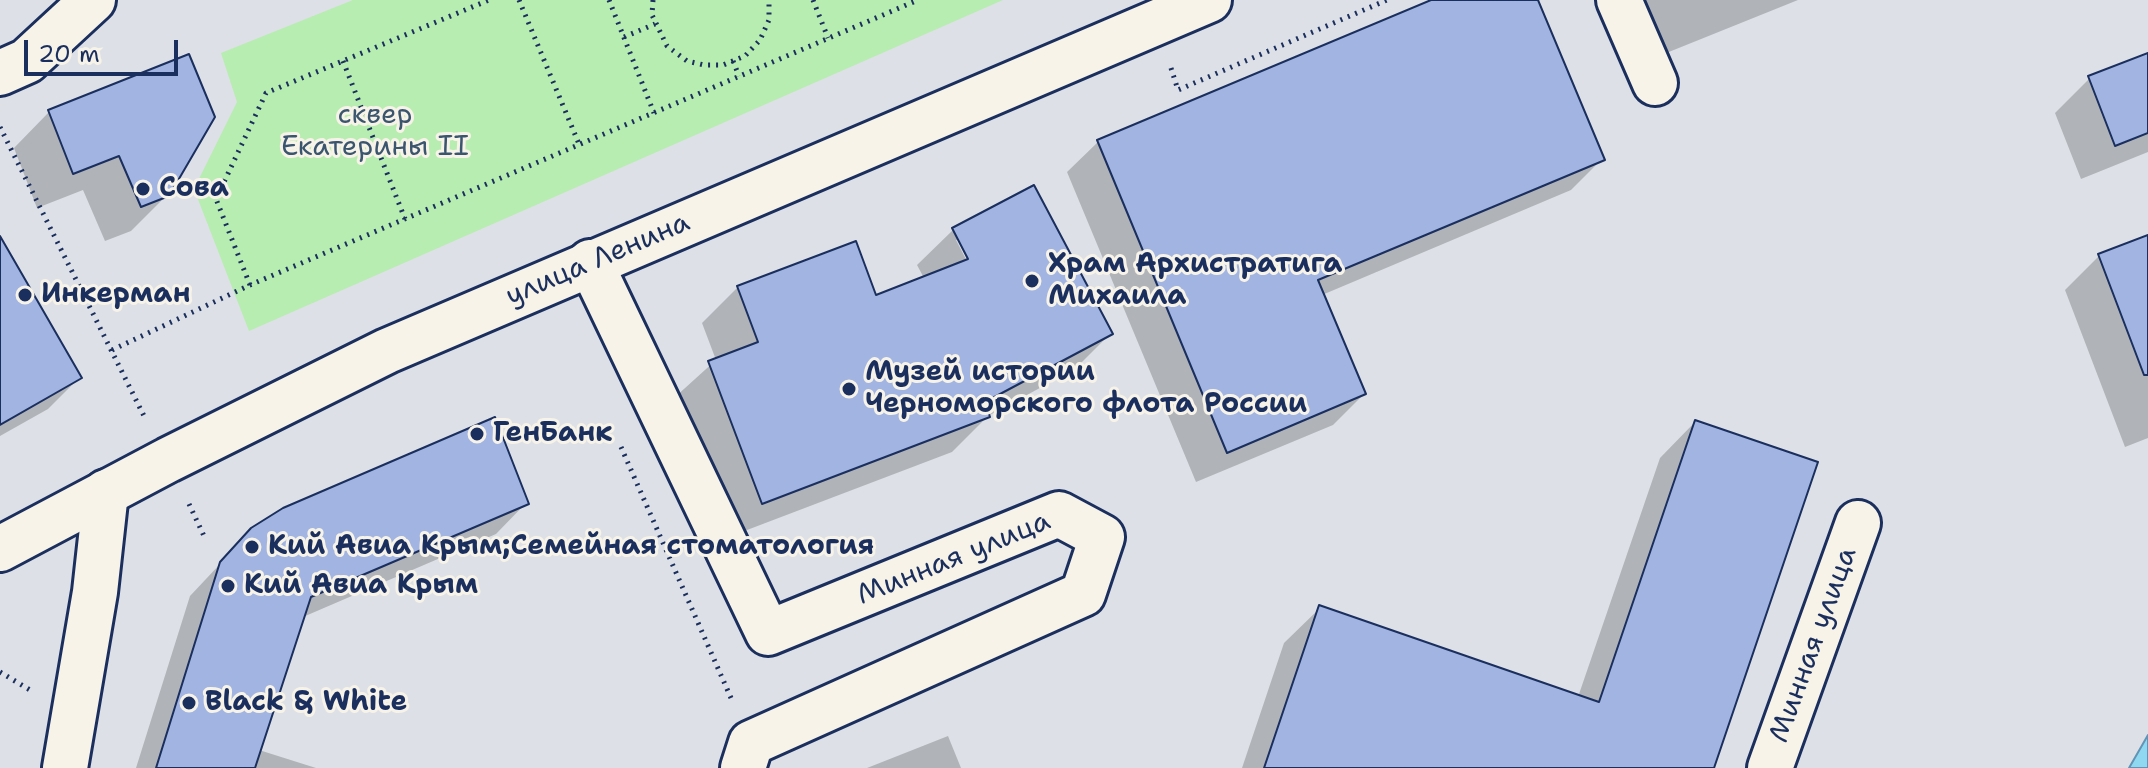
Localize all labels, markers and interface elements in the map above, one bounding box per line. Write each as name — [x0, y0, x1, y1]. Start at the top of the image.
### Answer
scale bar — [28, 24, 182, 74]
text: 20 m — [38, 38, 100, 70]
park label: cквер Екатерины II — [281, 99, 469, 165]
place label: Сова — [159, 172, 229, 206]
marker: Сова — [134, 180, 152, 198]
street label: улица Ленина — [501, 206, 695, 314]
place label: Храм Архистратига Михаила — [1048, 248, 1342, 314]
marker: Храм Архистратига Михаила — [1023, 272, 1041, 290]
place label: Инкерман — [41, 278, 191, 312]
marker: Инкерман — [16, 286, 34, 304]
place label: Музей истории Черноморского флота России — [865, 356, 1307, 422]
marker: Музей истории Черноморского флота России — [840, 380, 858, 398]
place label: ГенБанк — [493, 417, 613, 451]
marker: ГенБанк — [468, 425, 486, 443]
street label: Минная улица — [853, 505, 1055, 613]
place label: Кий Авиа Крым;Семейная стоматология — [268, 530, 874, 564]
marker: Кий Авиа Крым;Семейная стоматология — [243, 538, 261, 556]
street label: Минная улица — [1763, 543, 1865, 747]
place label: Кий Авиа Крым — [244, 569, 478, 603]
marker: Кий Авиа Крым — [219, 577, 237, 595]
place label: Black & White — [205, 686, 407, 720]
marker: Black & White — [180, 694, 198, 712]

